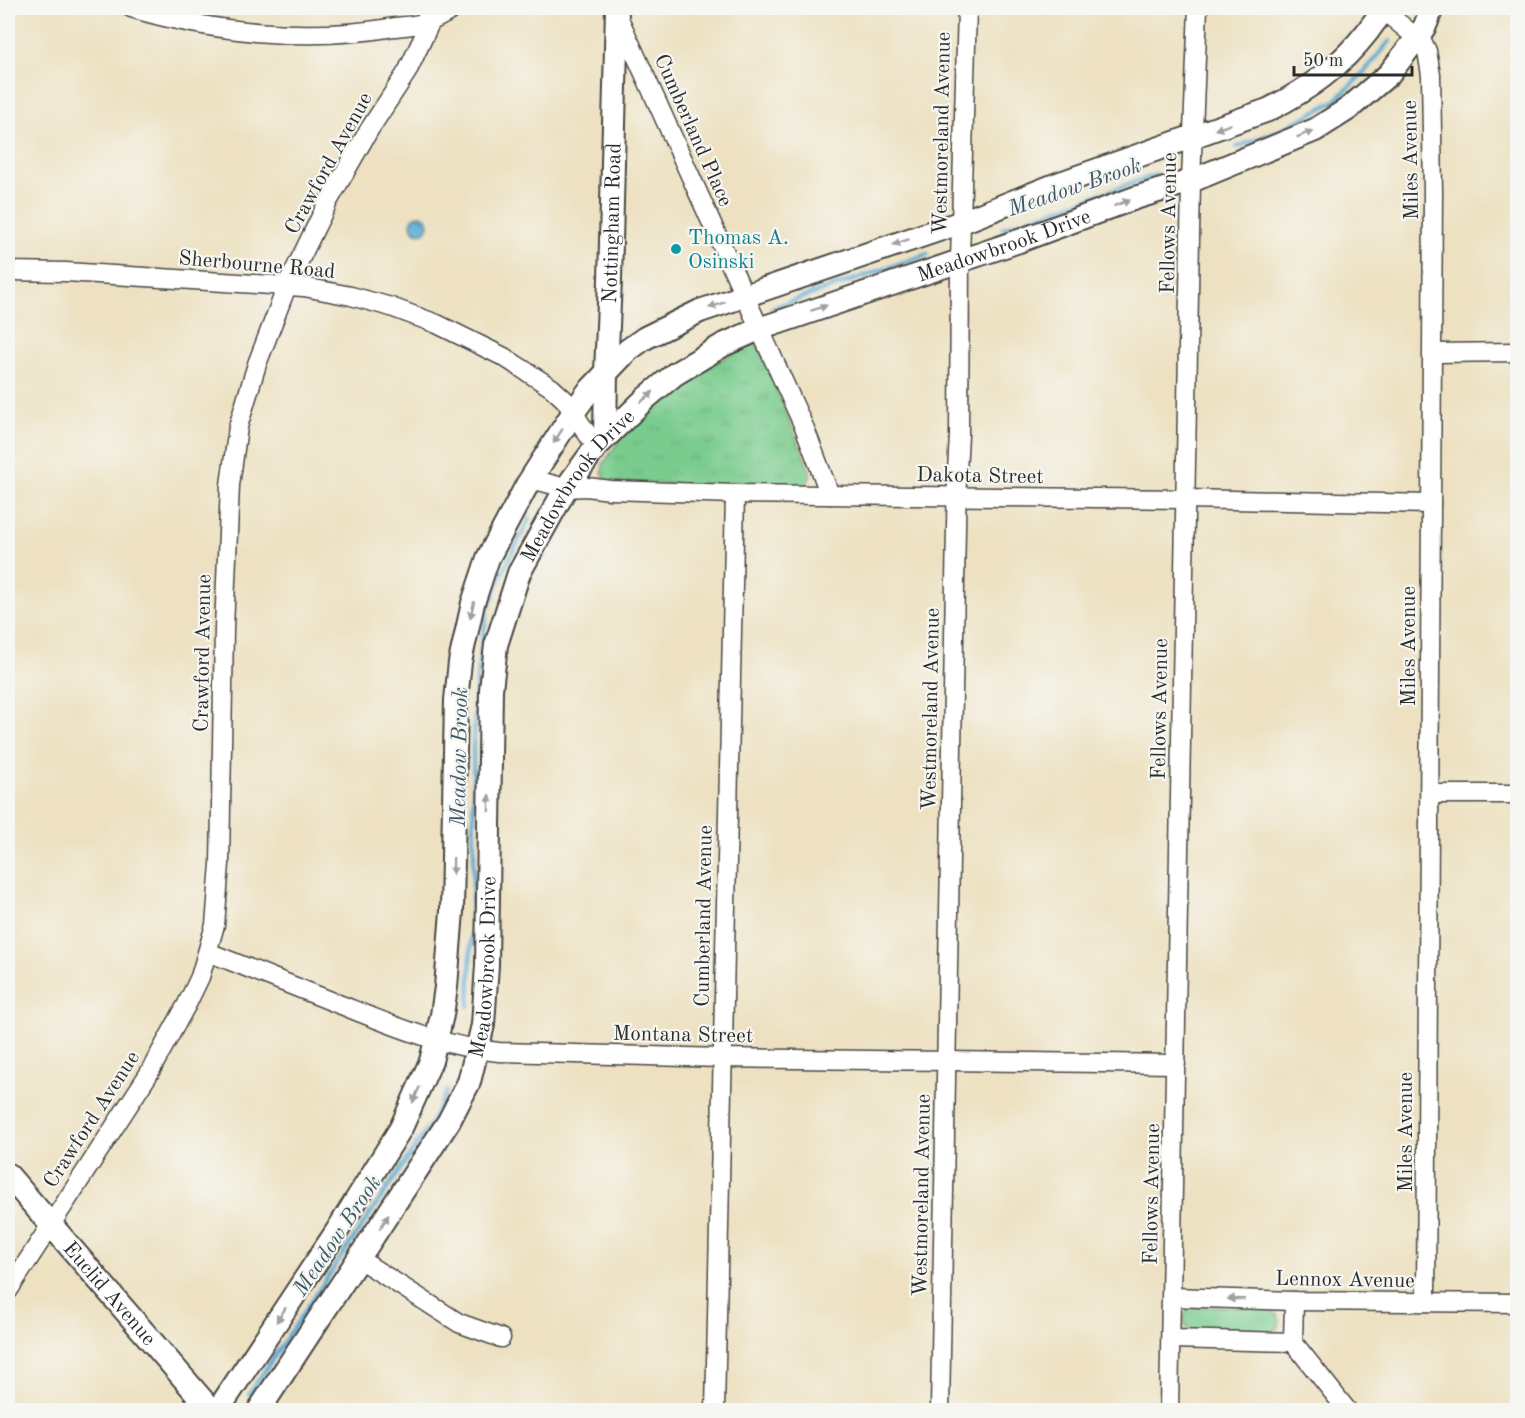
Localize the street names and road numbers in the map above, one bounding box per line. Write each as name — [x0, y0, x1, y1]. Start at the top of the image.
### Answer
street label: Westmoreland Avenue — [930, 31, 955, 235]
street label: Cumberland Place — [650, 51, 736, 210]
street label: Crawford Avenue — [282, 89, 377, 238]
street label: Miles Avenue — [1400, 100, 1423, 220]
street label: Nottingham Road — [600, 142, 626, 304]
street label: Fellows Avenue — [1158, 152, 1181, 294]
street label: Meadowbrook Drive — [915, 206, 1094, 287]
street label: Sherbourne Road — [178, 248, 336, 283]
street label: Meadowbrook Drive — [518, 406, 639, 566]
street label: Dakota Street — [916, 465, 1044, 488]
street label: Crawford Avenue — [192, 574, 215, 732]
street label: Miles Avenue — [1399, 586, 1420, 706]
street label: Westmoreland Avenue — [919, 607, 944, 811]
street label: Fellows Avenue — [1149, 638, 1172, 780]
street label: Cumberland Avenue — [692, 825, 717, 1007]
street label: Meadowbrook Drive — [466, 876, 500, 1061]
street label: Montana Street — [613, 1024, 753, 1047]
street label: Crawford Avenue — [40, 1048, 144, 1192]
street label: Miles Avenue — [1396, 1072, 1417, 1192]
street label: Westmoreland Avenue — [910, 1093, 935, 1297]
street label: Fellows Avenue — [1141, 1123, 1164, 1265]
street label: Euclid Avenue — [58, 1238, 159, 1350]
street label: Lennox Avenue — [1275, 1269, 1415, 1292]

